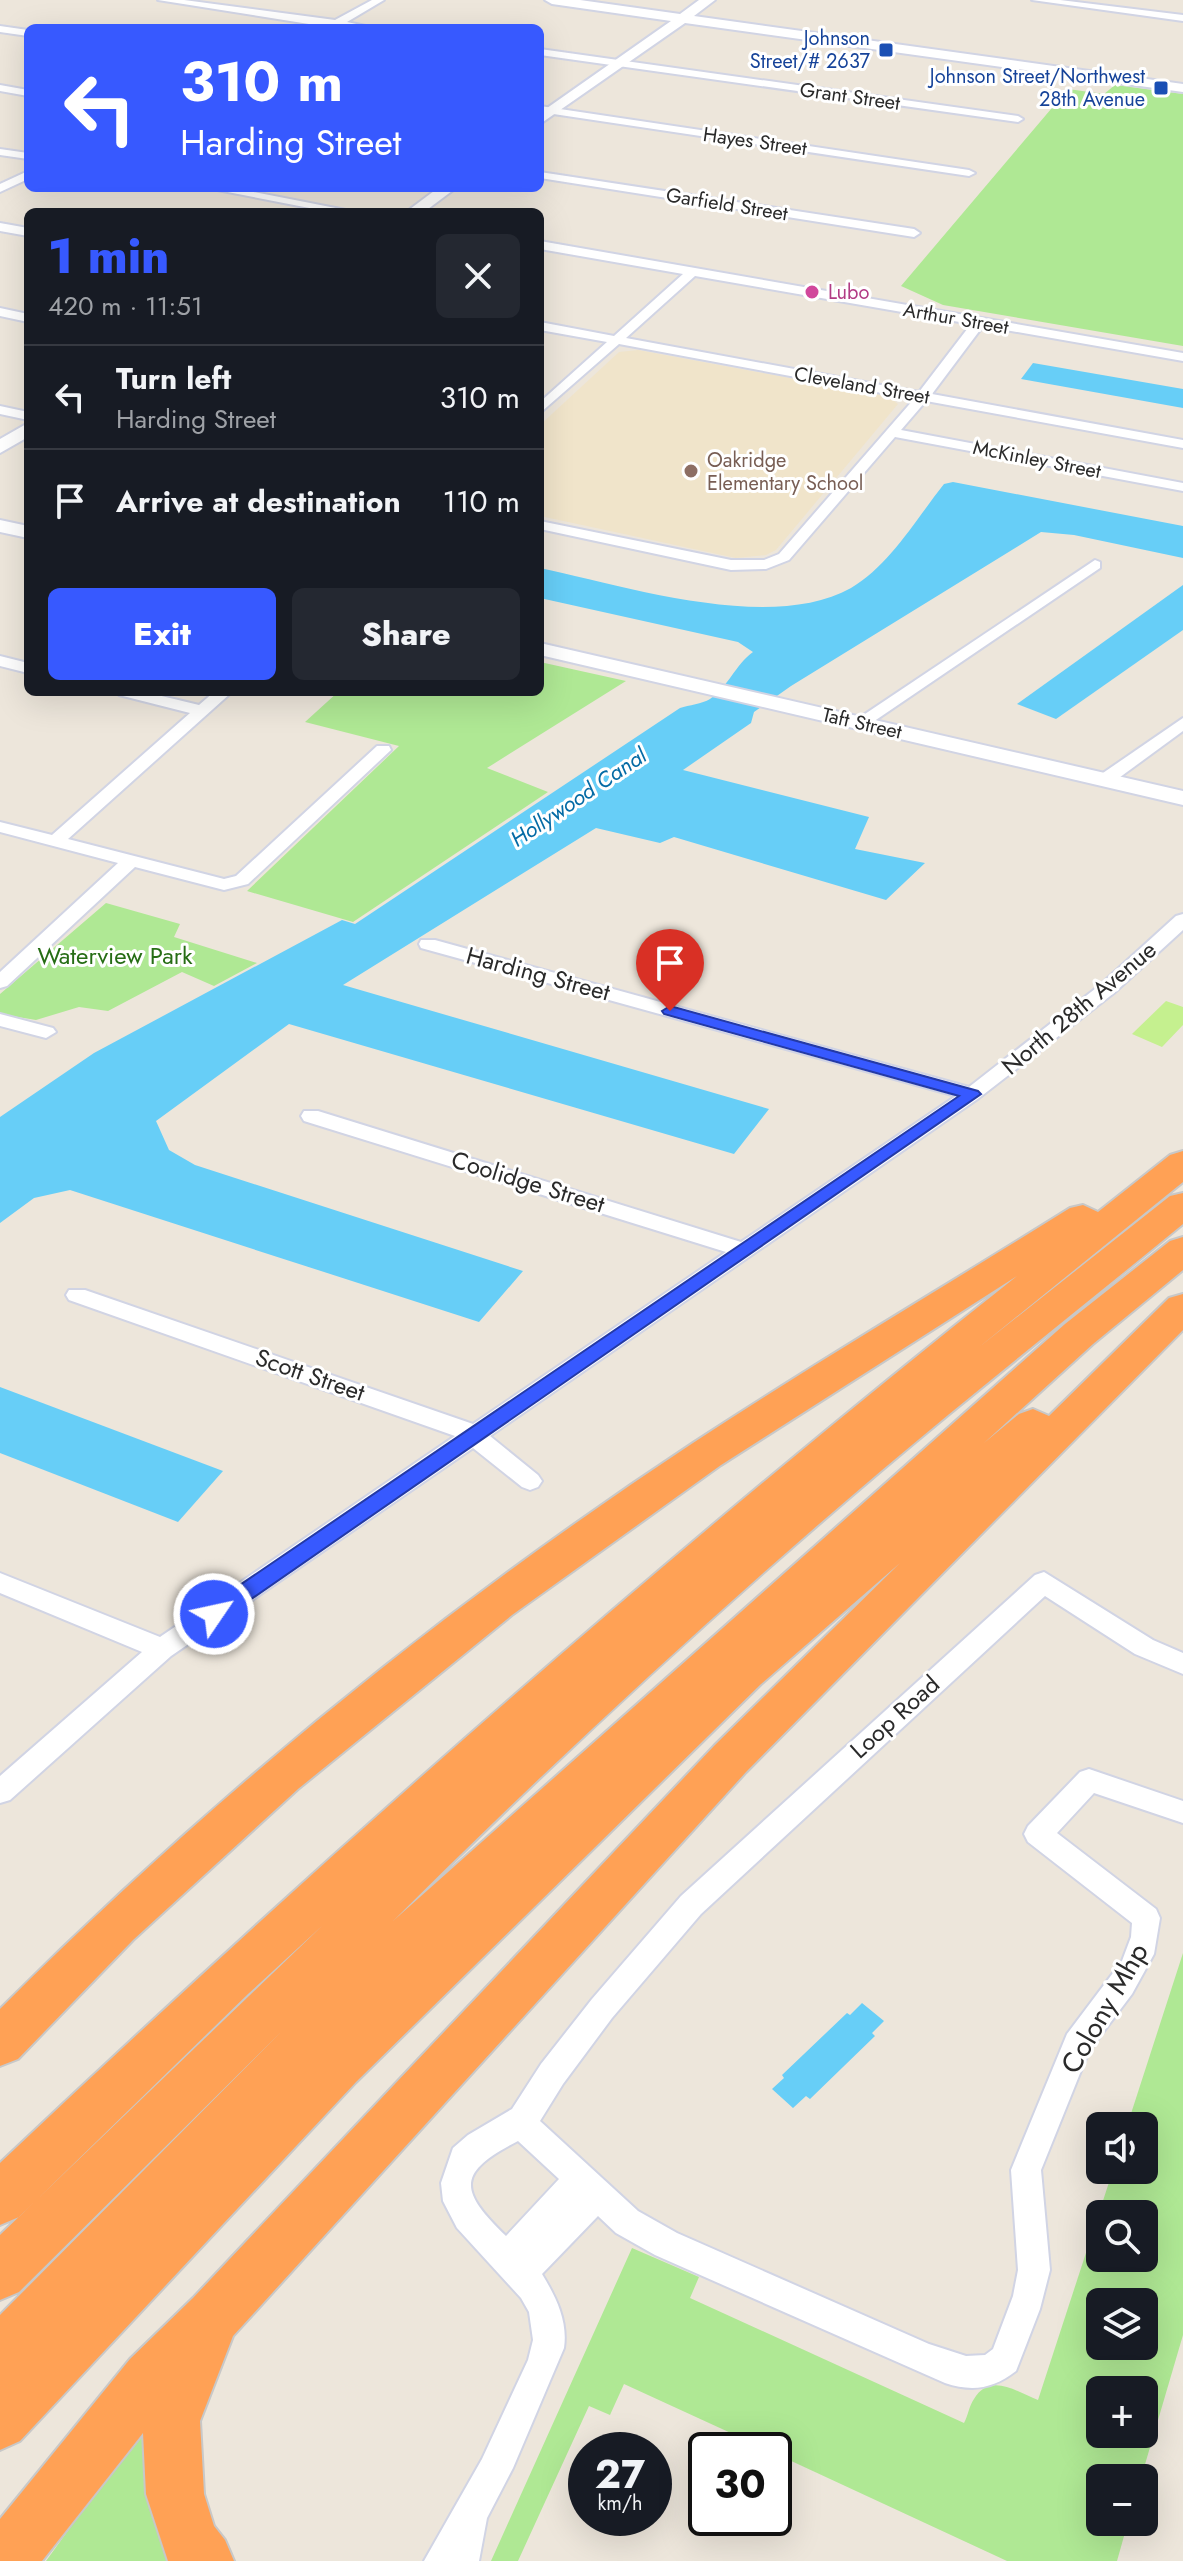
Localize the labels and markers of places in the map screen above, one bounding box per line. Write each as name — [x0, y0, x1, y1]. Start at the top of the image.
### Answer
place label: Johnson Street/# 2637 — [750, 24, 870, 76]
marker: Johnson Street/# 2637 — [877, 41, 895, 59]
place label: Johnson Street/Northwest 28th Avenue — [927, 62, 1145, 114]
marker: Johnson Street/Northwest 28th Avenue — [1152, 79, 1170, 97]
place label: Lubo — [828, 278, 870, 307]
marker: Lubo — [803, 283, 821, 301]
place label: Oakridge Elementary School — [707, 446, 863, 498]
marker: Oakridge Elementary School — [682, 462, 700, 480]
pin — [636, 929, 704, 1011]

